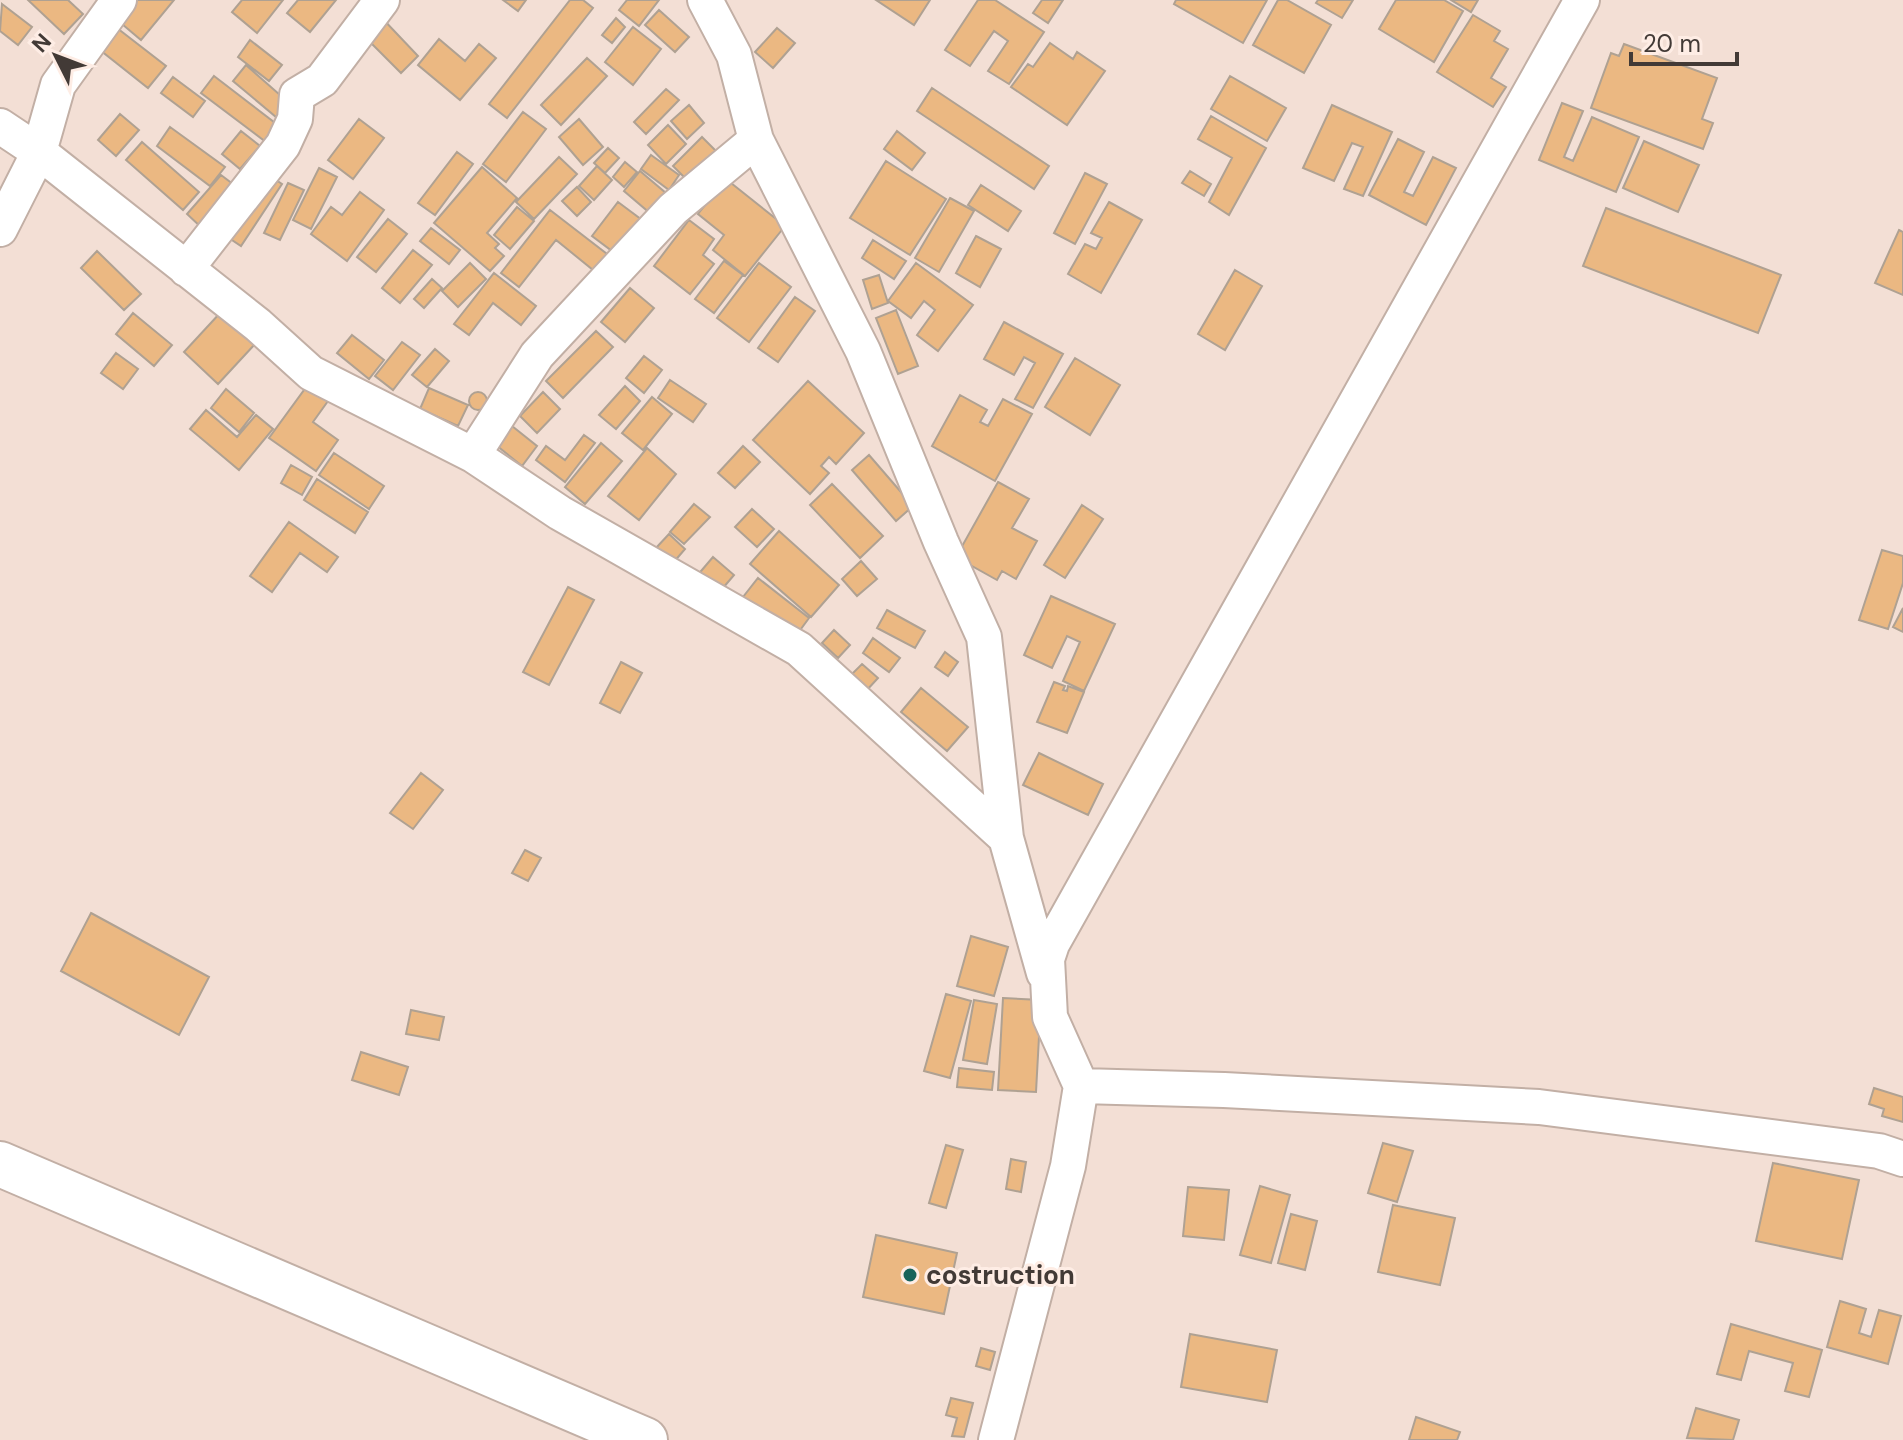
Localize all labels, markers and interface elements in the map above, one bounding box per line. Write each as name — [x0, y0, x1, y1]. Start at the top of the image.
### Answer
north arrow — [16, 16, 96, 96]
scale bar — [1631, 16, 1737, 66]
text: N — [25, 27, 58, 59]
text: 20 m — [1643, 28, 1701, 59]
place label: costruction — [926, 1258, 1075, 1292]
marker: costruction — [901, 1266, 919, 1284]

